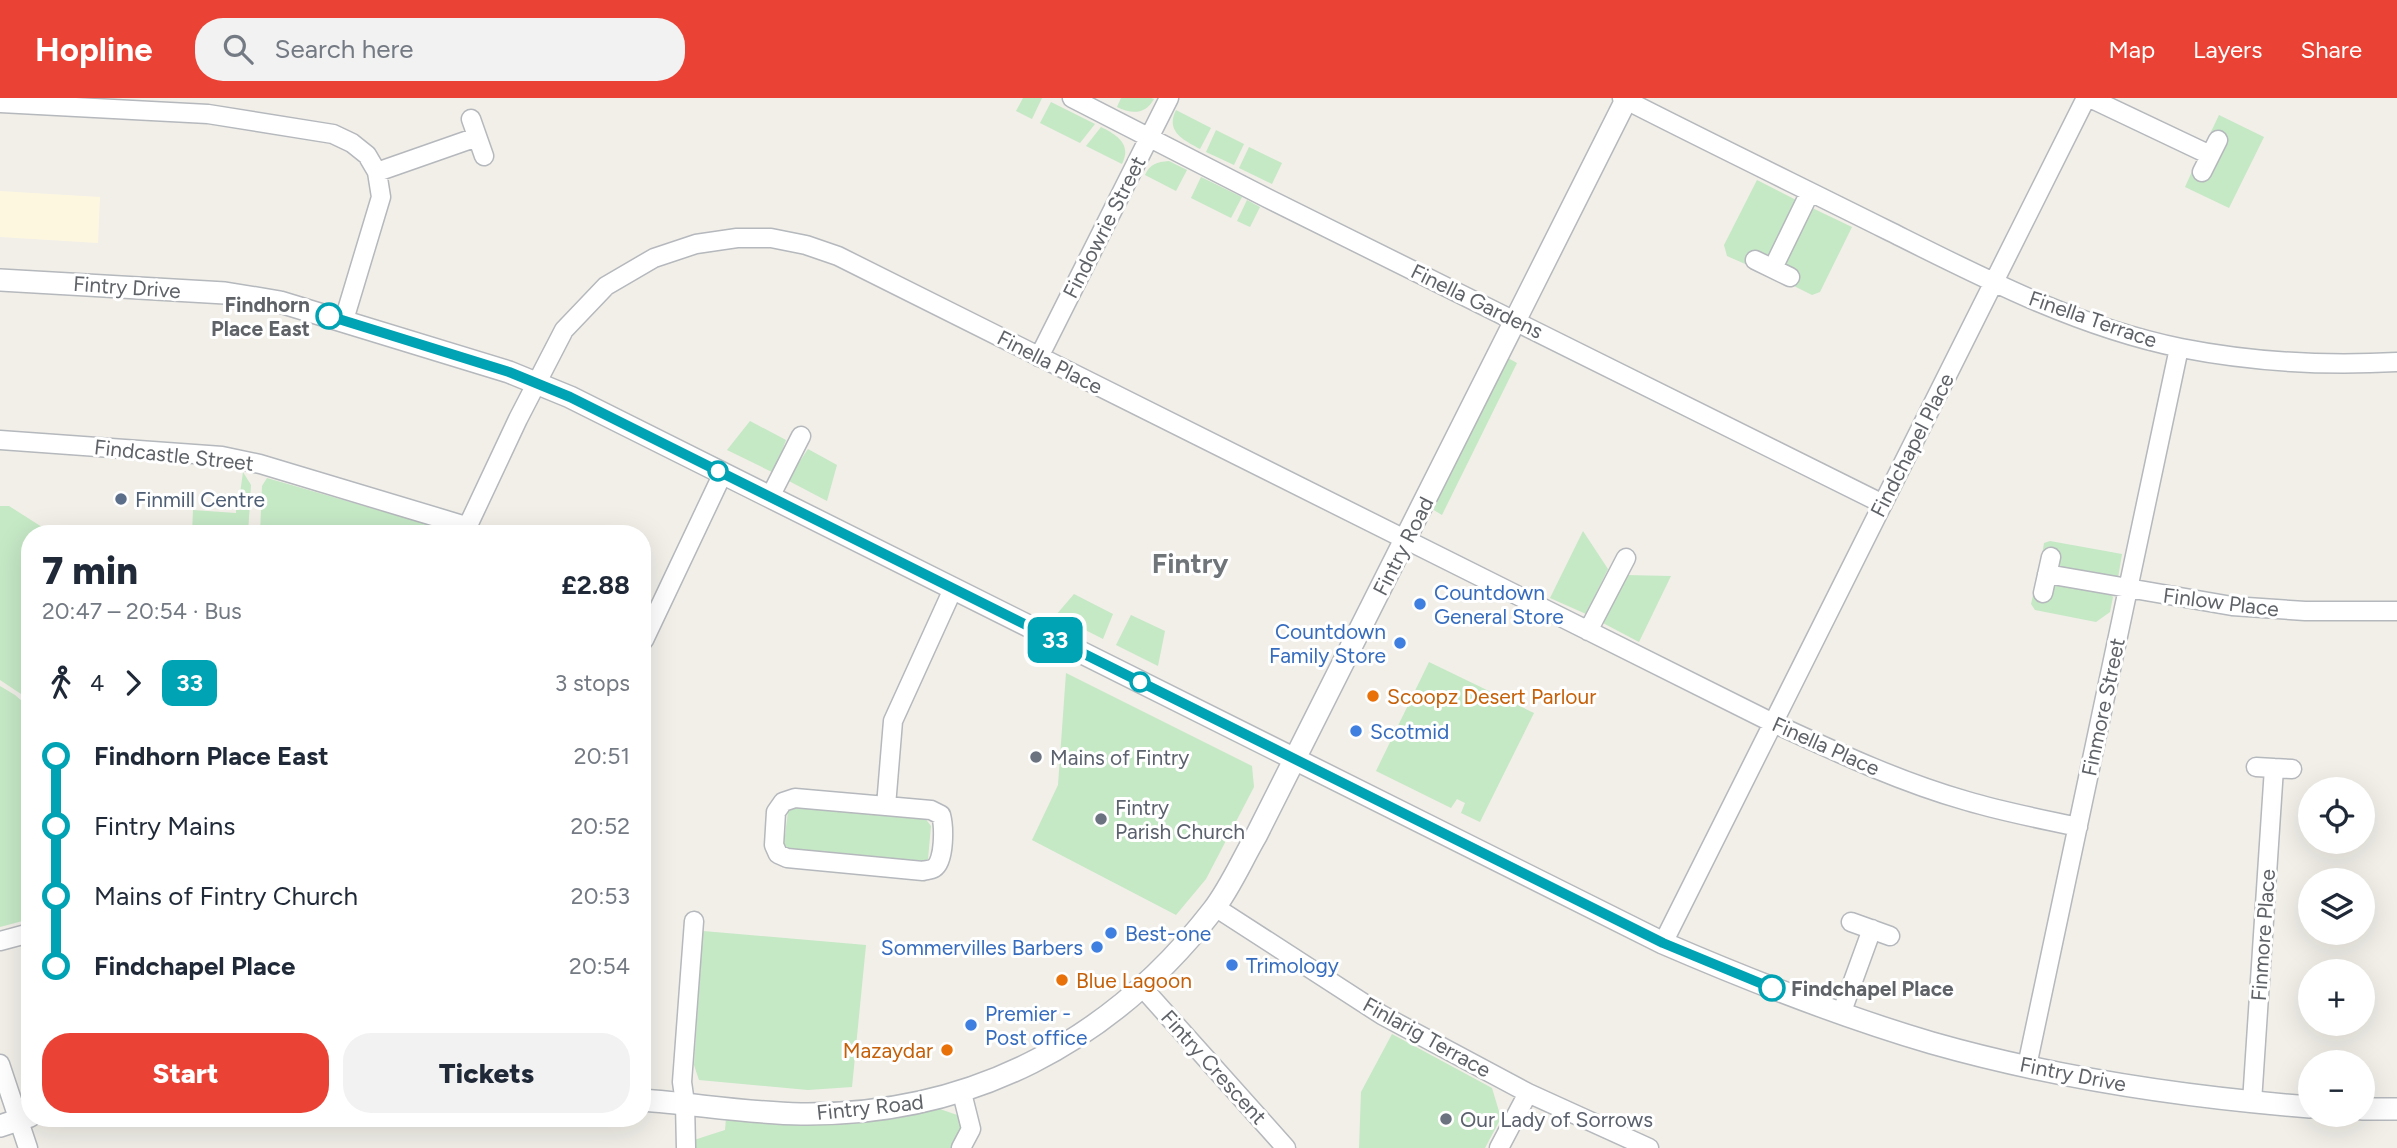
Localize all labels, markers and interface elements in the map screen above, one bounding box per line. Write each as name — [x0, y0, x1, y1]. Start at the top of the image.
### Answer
search box — [195, 18, 685, 81]
text: Hopline — [35, 30, 153, 69]
icon: search — [219, 30, 257, 68]
text: Search here — [275, 33, 413, 65]
text: Map — [2108, 35, 2155, 64]
text: Layers — [2193, 35, 2262, 64]
text: Share — [2300, 35, 2362, 64]
street label: Findowrie Street — [1057, 152, 1151, 302]
street label: Finella Gardens — [1407, 258, 1547, 344]
street label: Fintry Drive — [72, 271, 182, 303]
street label: Finella Terrace — [2026, 285, 2160, 353]
place label: Findhorn Place East — [211, 292, 310, 341]
marker: Findhorn Place East — [316, 303, 342, 329]
street label: Finella Place — [993, 325, 1107, 399]
street label: Findchapel Place — [1865, 369, 1959, 521]
street label: Findcastle Street — [93, 434, 255, 476]
unlabelled marker — [708, 461, 728, 481]
place label: Finmill Centre — [135, 487, 265, 512]
marker: Finmill Centre — [113, 491, 129, 507]
street label: Fintry Road — [1367, 492, 1439, 600]
district label: Fintry — [1152, 546, 1229, 580]
text: 7 min — [42, 548, 138, 594]
text: £2.88 — [561, 569, 630, 601]
place label: Countdown General Store — [1434, 580, 1564, 629]
street label: Finlow Place — [2162, 582, 2280, 622]
marker: Countdown General Store — [1412, 596, 1428, 612]
text: 20:47 – 20:54 · Bus — [42, 597, 242, 625]
line badge: 33 — [1024, 617, 1086, 663]
place label: Countdown Family Store — [1269, 619, 1386, 668]
text: 33 — [1042, 625, 1068, 654]
marker: Countdown Family Store — [1392, 635, 1408, 651]
street label: Finmore Street — [2076, 636, 2130, 778]
icon: walk — [42, 664, 80, 702]
icon: forward — [114, 664, 152, 702]
text: 33 — [176, 668, 203, 697]
text: 4 — [90, 669, 104, 697]
text: 3 stops — [555, 669, 630, 697]
unlabelled marker — [1130, 672, 1150, 692]
place label: Scoopz Desert Parlour — [1387, 684, 1596, 709]
marker: Scoopz Desert Parlour — [1365, 688, 1381, 704]
street label: Finella Place — [1768, 711, 1884, 781]
place label: Scotmid — [1370, 719, 1449, 744]
marker: Scotmid — [1348, 723, 1364, 739]
text: Findhorn Place East — [94, 740, 329, 772]
text: 20:51 — [574, 742, 630, 770]
place label: Mains of Fintry — [1050, 745, 1189, 770]
marker: Mains of Fintry — [1028, 749, 1044, 765]
map controls — [2298, 777, 2375, 1127]
button: locate — [2298, 777, 2375, 854]
place label: Fintry Parish Church — [1115, 795, 1245, 844]
text: Fintry Mains — [94, 810, 235, 842]
marker: Fintry Parish Church — [1093, 811, 1109, 827]
text: 20:52 — [570, 812, 630, 840]
street label: Finmore Place — [2246, 868, 2280, 1002]
button: layers — [2298, 868, 2375, 945]
text: Mains of Fintry Church — [94, 880, 358, 912]
text: 20:53 — [571, 882, 630, 910]
place label: Best-one — [1125, 921, 1211, 946]
marker: Best-one — [1103, 925, 1119, 941]
place label: Sommervilles Barbers — [881, 935, 1083, 960]
marker: Sommervilles Barbers — [1089, 939, 1105, 955]
text: Findchapel Place — [94, 950, 295, 982]
text: 20:54 — [569, 952, 630, 980]
place label: Trimology — [1246, 953, 1339, 978]
marker: Trimology — [1224, 957, 1240, 973]
button: + — [2298, 959, 2375, 1036]
place label: Blue Lagoon — [1076, 968, 1192, 993]
marker: Blue Lagoon — [1054, 972, 1070, 988]
marker: Findchapel Place — [1759, 975, 1785, 1001]
place label: Findchapel Place — [1791, 976, 1954, 1001]
street label: Finlarig Terrace — [1359, 992, 1495, 1082]
place label: Premier - Post office — [985, 1001, 1087, 1050]
street label: Fintry Crescent — [1156, 1005, 1272, 1129]
marker: Premier - Post office — [963, 1017, 979, 1033]
button: Start — [42, 1033, 329, 1113]
button: Tickets — [343, 1033, 630, 1113]
place label: Mazaydar — [843, 1038, 933, 1063]
marker: Mazaydar — [939, 1042, 955, 1058]
button: − — [2298, 1050, 2375, 1127]
street label: Fintry Drive — [2018, 1051, 2128, 1097]
street label: Fintry Road — [815, 1089, 925, 1125]
place label: Our Lady of Sorrows — [1460, 1107, 1653, 1132]
marker: Our Lady of Sorrows — [1438, 1111, 1454, 1127]

